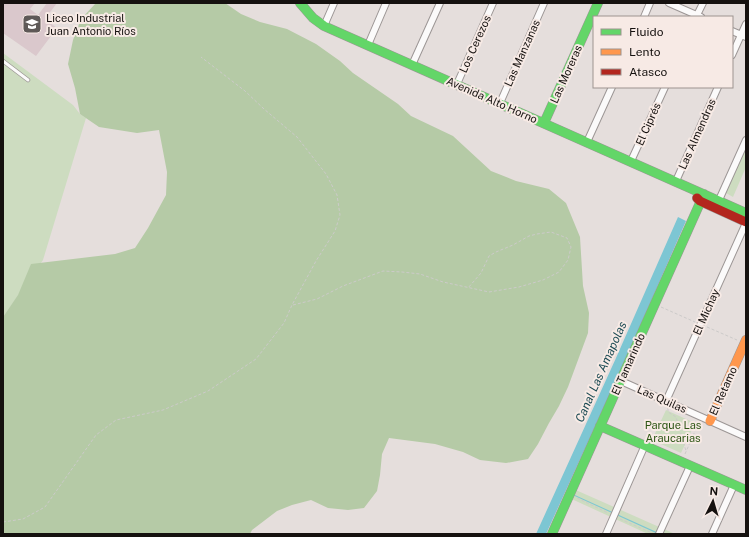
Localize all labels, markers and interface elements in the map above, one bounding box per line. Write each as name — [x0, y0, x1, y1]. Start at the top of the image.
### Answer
place label: Liceo Industrial Juan Antonio Ríos — [46, 12, 136, 37]
school or university icon: Liceo Industrial Juan Antonio Ríos — [21, 13, 43, 35]
street label: Los Cerezos — [457, 13, 493, 75]
legend — [593, 16, 733, 88]
street label: Las Manzanas — [502, 17, 542, 88]
text: Fluido — [629, 25, 664, 39]
street label: Las Moreras — [548, 43, 584, 105]
text: Lento — [629, 45, 661, 59]
text: Atasco — [629, 65, 668, 79]
street label: Avenida Alto Horno — [445, 75, 539, 125]
street label: Las Almendras — [676, 96, 718, 171]
street label: El Ciprés — [633, 100, 663, 147]
street label: El Michay — [691, 287, 722, 337]
water label: Canal Las Amapolas — [572, 319, 630, 425]
street label: El Tamarindo — [609, 331, 647, 397]
street label: El Retamo — [707, 365, 739, 417]
street label: Las Quilas — [635, 383, 689, 415]
park label: Parque Las Araucarias — [645, 419, 702, 444]
north arrow — [693, 481, 733, 521]
text: N — [709, 485, 719, 497]

